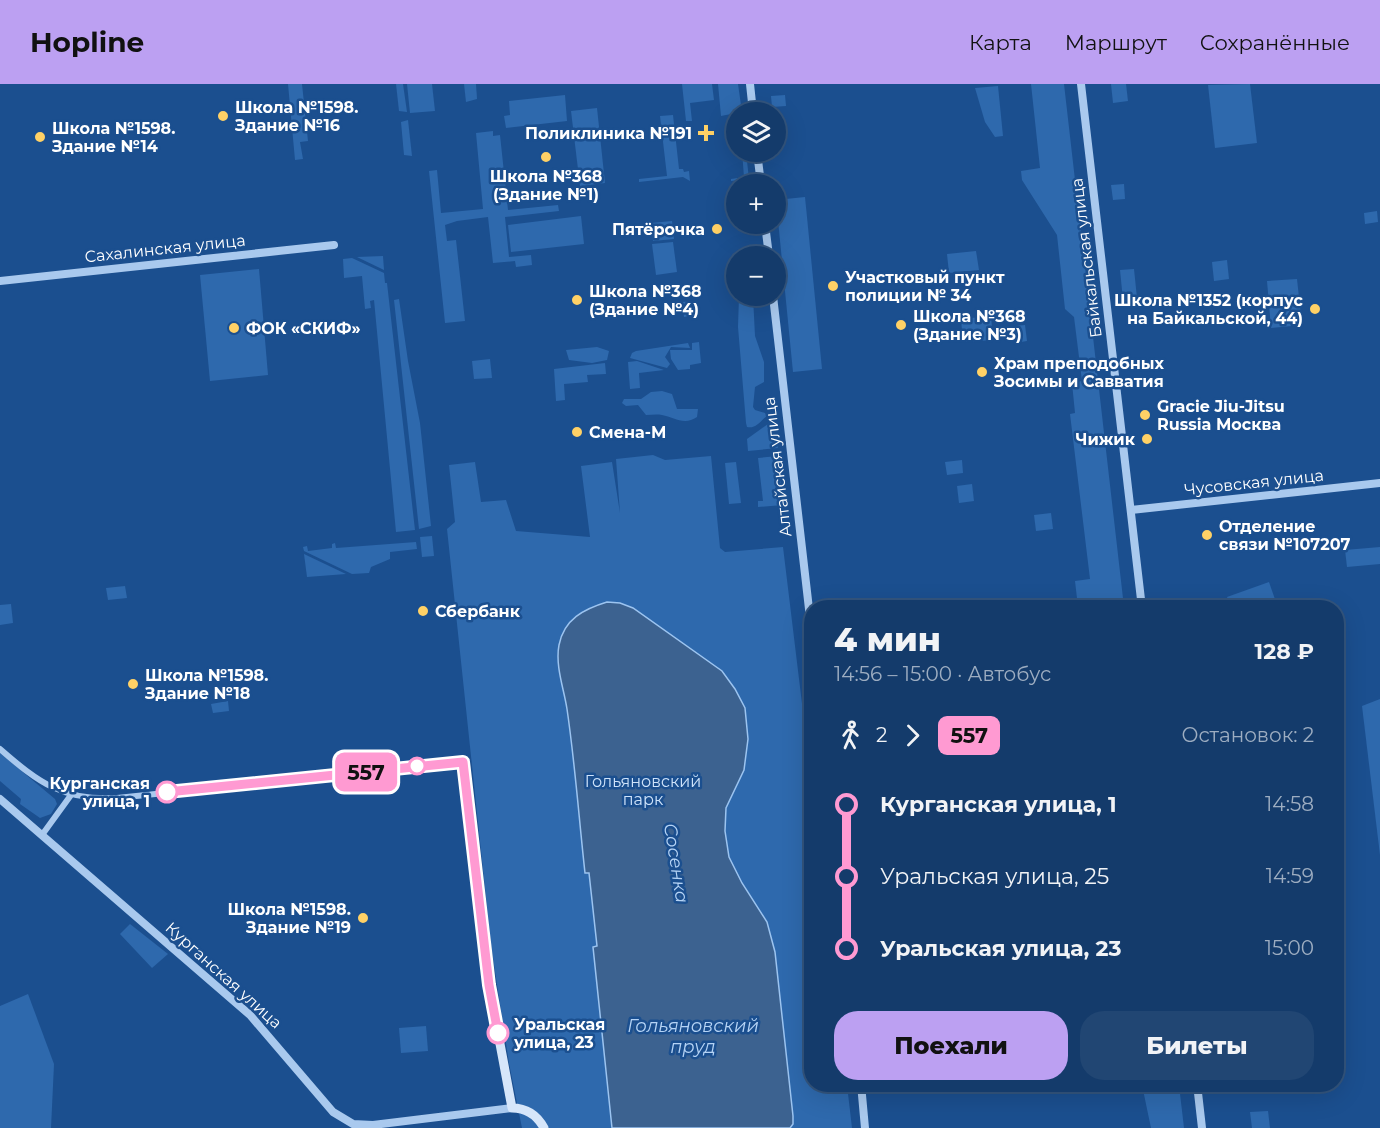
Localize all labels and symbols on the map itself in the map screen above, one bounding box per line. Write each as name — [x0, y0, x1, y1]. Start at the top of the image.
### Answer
place label: Школа №1598. Здание №16 — [234, 98, 359, 135]
marker: Школа №1598. Здание №16 — [216, 109, 230, 123]
place label: Школа №1598. Здание №14 — [51, 119, 176, 156]
place label: Поликлиника №191 — [525, 124, 692, 143]
marker: Поликлиника №191 — [697, 124, 715, 142]
marker: Школа №1598. Здание №14 — [33, 130, 47, 144]
marker: Школа №368 (Здание №1) — [539, 150, 553, 164]
place label: Школа №368 (Здание №1) — [490, 167, 602, 204]
street label: Байкальская улица — [1067, 177, 1106, 339]
place label: Пятёрочка — [612, 220, 705, 239]
marker: Пятёрочка — [710, 222, 724, 236]
street label: Сахалинская улица — [84, 231, 246, 266]
place label: Участковый пункт полиции № 34 — [845, 268, 1005, 305]
marker: Участковый пункт полиции № 34 — [826, 279, 840, 293]
place label: Школа №368 (Здание №4) — [589, 282, 701, 319]
place label: Школа №1352 (корпус на Байкальской, 44) — [1114, 291, 1304, 328]
marker: Школа №368 (Здание №4) — [570, 293, 584, 307]
marker: Школа №1352 (корпус на Байкальской, 44) — [1308, 302, 1322, 316]
place label: Школа №368 (Здание №3) — [913, 307, 1025, 344]
marker: Школа №368 (Здание №3) — [894, 318, 908, 332]
place label: ФОК «СКИФ» — [246, 319, 361, 338]
marker: ФОК «СКИФ» — [227, 321, 241, 335]
place label: Храм преподобных Зосимы и Савватия — [993, 354, 1165, 391]
marker: Храм преподобных Зосимы и Савватия — [975, 365, 989, 379]
street label: Алтайская улица — [759, 396, 796, 538]
place label: Gracie Jiu-Jitsu Russia Москва — [1157, 397, 1285, 434]
marker: Gracie Jiu-Jitsu Russia Москва — [1138, 408, 1152, 422]
place label: Смена-М — [589, 423, 666, 442]
marker: Смена-М — [570, 425, 584, 439]
place label: Чижик — [1076, 430, 1136, 449]
marker: Чижик — [1140, 432, 1154, 446]
street label: Чусовская улица — [1183, 466, 1325, 499]
place label: Отделение связи №107207 — [1219, 517, 1350, 554]
marker: Отделение связи №107207 — [1200, 528, 1214, 542]
place label: Сбербанк — [435, 602, 521, 621]
marker: Сбербанк — [416, 604, 430, 618]
place label: Школа №1598. Здание №18 — [144, 666, 269, 703]
marker: Школа №1598. Здание №18 — [126, 677, 140, 691]
line badge: 557 — [332, 752, 400, 792]
unlabelled marker — [408, 757, 426, 775]
park label: Гольяновcкий парк — [585, 772, 701, 809]
place label: Курганская улица, 1 — [50, 774, 150, 811]
marker: Курганская улица, 1 — [156, 781, 178, 803]
water label: Сосенка — [659, 822, 693, 904]
place label: Школа №1598. Здание №19 — [227, 900, 351, 937]
marker: Школа №1598. Здание №19 — [356, 911, 370, 925]
street label: Курганская улица — [162, 918, 286, 1033]
place label: Уральская улица, 23 — [513, 1015, 605, 1052]
water label: Гольяновский пруд — [627, 1015, 759, 1058]
marker: Уральская улица, 23 — [487, 1022, 509, 1044]

